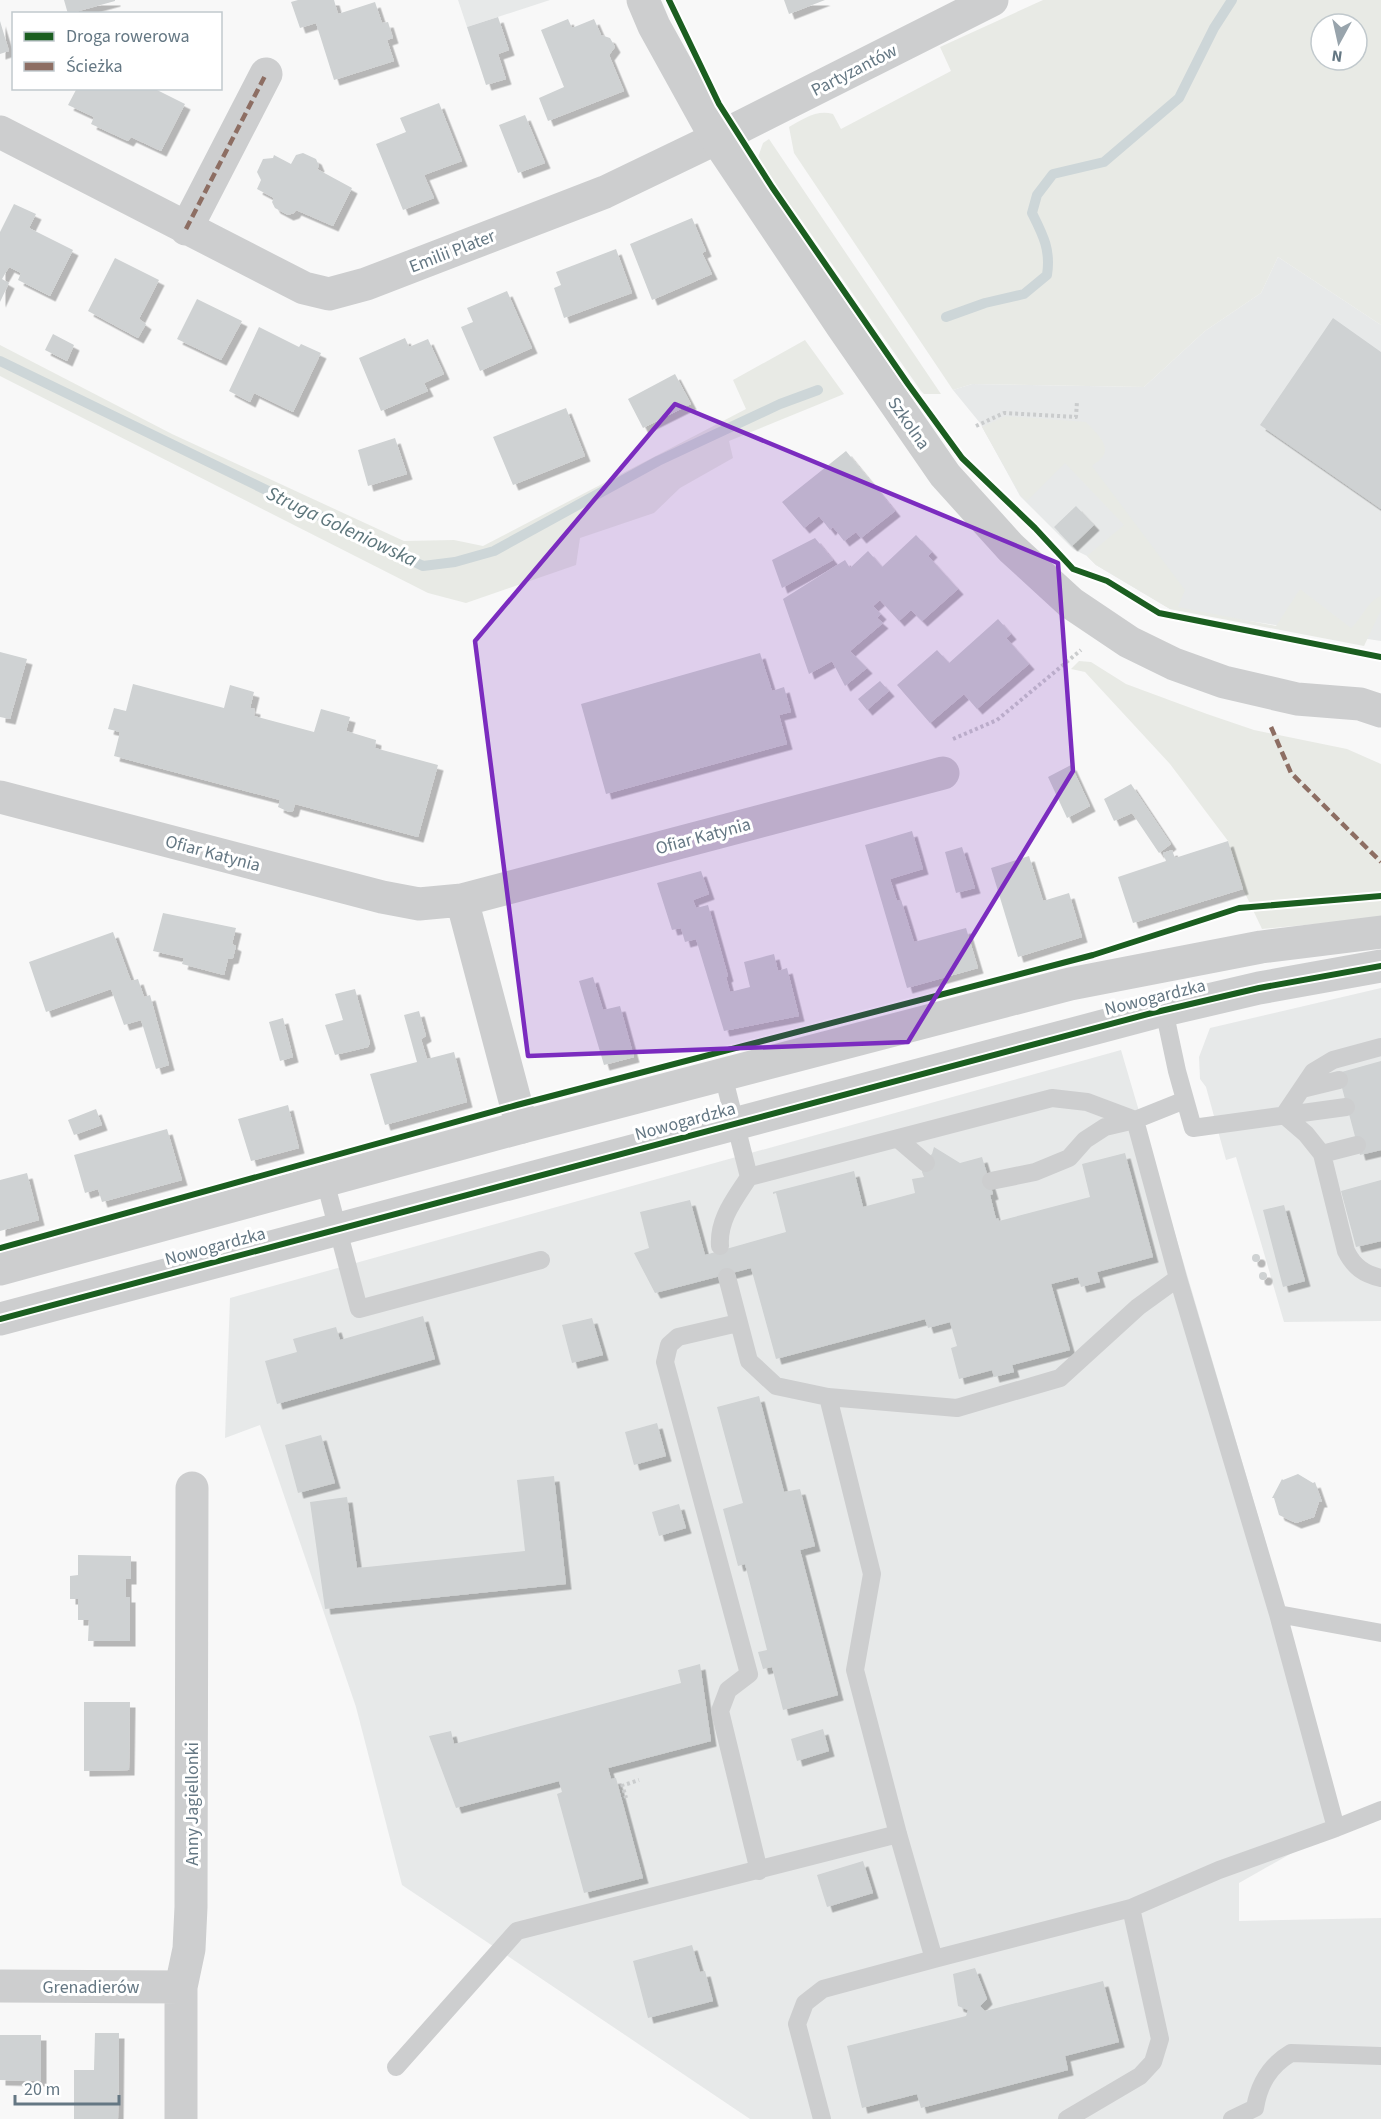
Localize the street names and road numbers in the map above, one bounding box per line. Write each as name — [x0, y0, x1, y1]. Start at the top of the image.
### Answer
street label: Partyzantów — [807, 38, 902, 103]
street label: Emilii Plater — [405, 223, 500, 279]
street label: Szkolna — [881, 392, 936, 455]
street label: Ofiar Katynia — [653, 812, 754, 861]
street label: Ofiar Katynia — [162, 829, 263, 878]
street label: Nowogardzka — [1102, 973, 1208, 1022]
street label: Nowogardzka — [632, 1096, 738, 1147]
street label: Nowogardzka — [162, 1221, 268, 1272]
street label: Anny Jagiellonki — [180, 1742, 205, 1866]
street label: Grenadierów — [42, 1975, 140, 2000]

